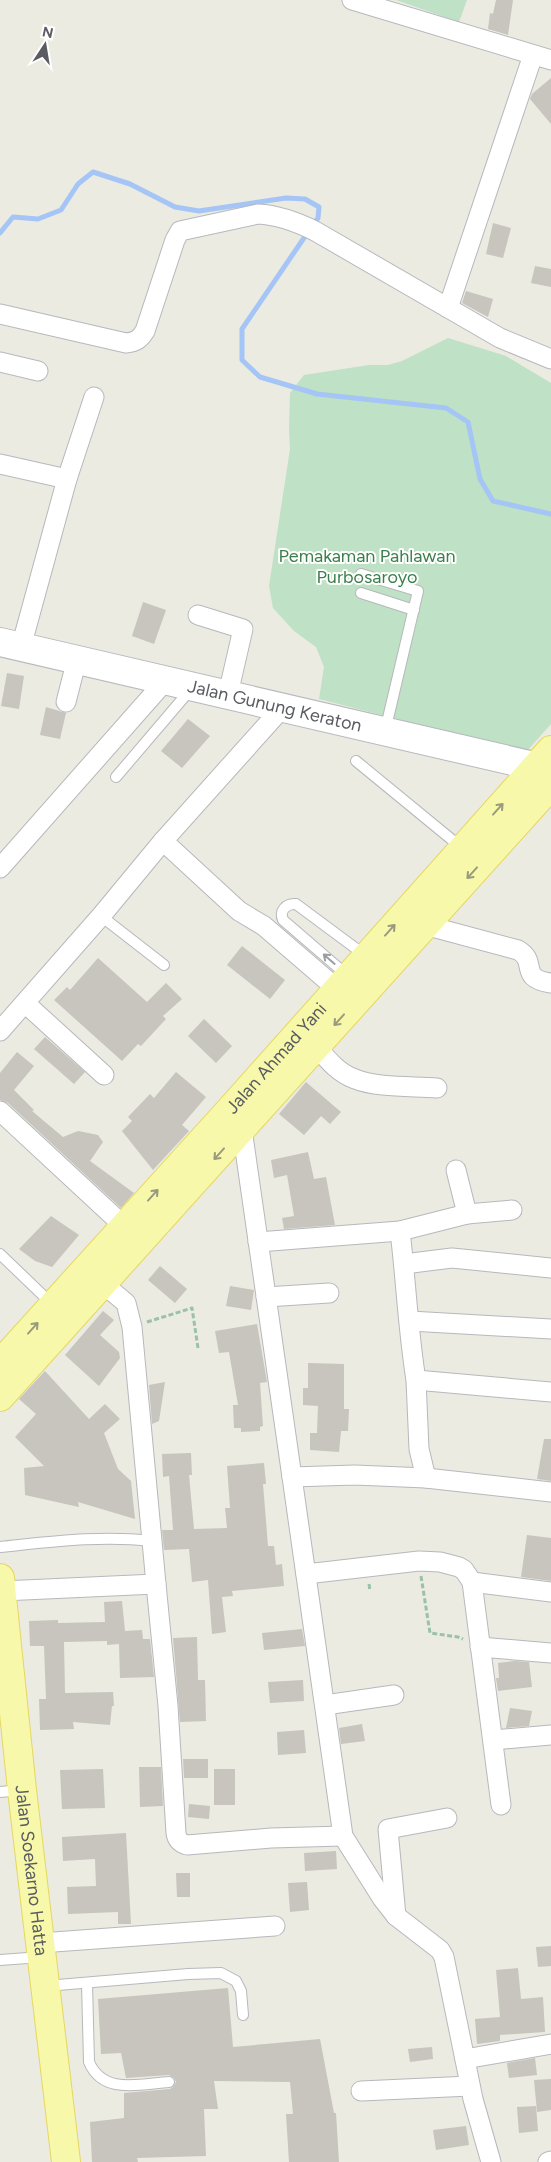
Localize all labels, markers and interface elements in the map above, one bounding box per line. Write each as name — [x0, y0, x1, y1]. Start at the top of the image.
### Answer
north arrow — [20, 20, 70, 70]
text: N — [41, 23, 55, 42]
park label: Pemakaman Pahlawan Purbosaroyo — [279, 545, 455, 588]
street label: Jalan Gunung Keraton — [185, 675, 364, 737]
one-way arrow — [492, 802, 504, 815]
one-way arrow — [466, 867, 477, 880]
one-way arrow — [384, 923, 396, 936]
one-way arrow — [322, 954, 335, 965]
street label: Jalan Ahmad Yani — [221, 998, 331, 1118]
one-way arrow — [334, 1013, 345, 1026]
one-way arrow — [213, 1147, 225, 1160]
one-way arrow — [147, 1188, 159, 1201]
one-way arrow — [27, 1322, 39, 1335]
street label: Jalan Soekarno Hatta — [11, 1784, 53, 1957]

